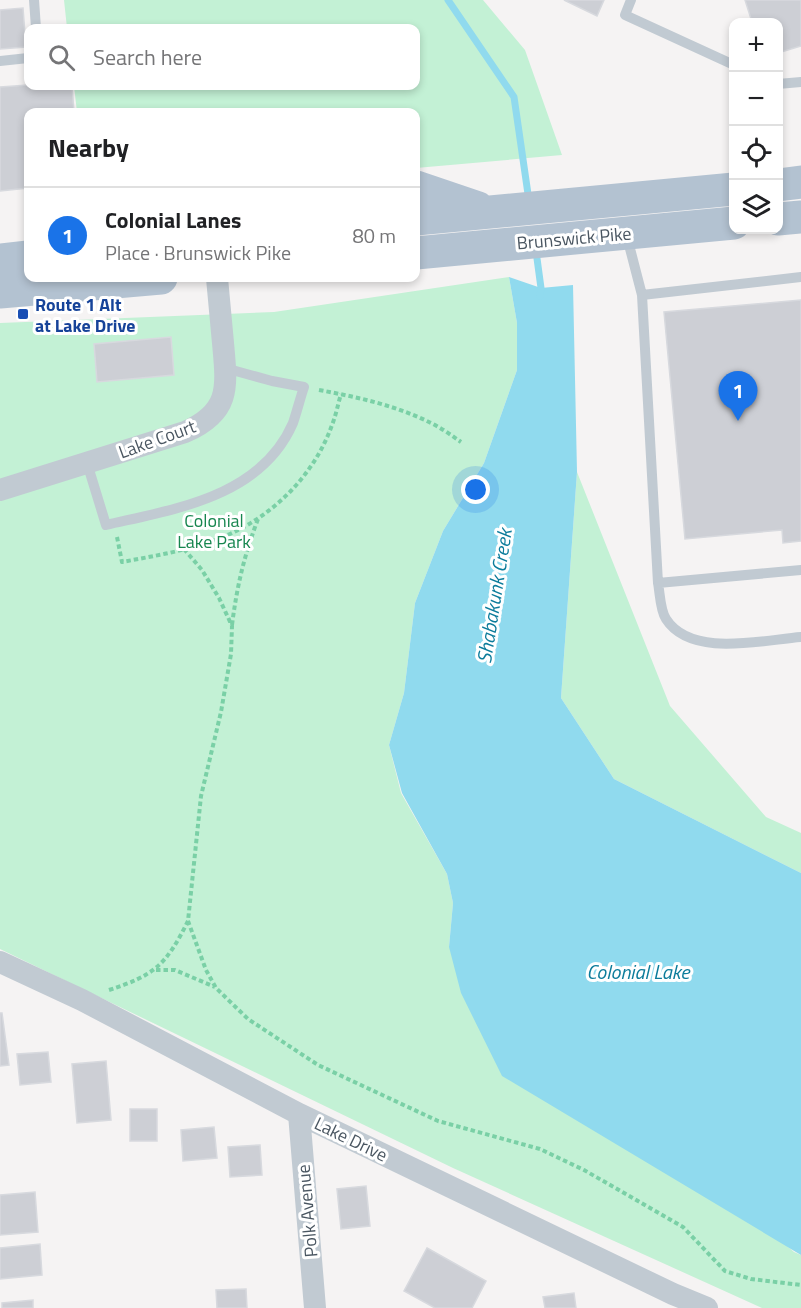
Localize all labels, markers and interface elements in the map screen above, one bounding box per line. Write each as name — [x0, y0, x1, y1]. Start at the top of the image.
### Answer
map controls — [729, 18, 783, 234]
button: + — [729, 18, 783, 72]
search box — [24, 24, 420, 90]
text: Search here — [93, 40, 202, 74]
icon: search — [45, 41, 78, 74]
button: − — [729, 72, 783, 126]
button: locate — [729, 126, 783, 180]
text: Nearby — [48, 128, 129, 167]
button: layers — [729, 180, 783, 234]
text: Colonial Lanes — [105, 203, 241, 237]
text: 1 — [62, 220, 73, 251]
text: 80 m — [352, 220, 396, 251]
street label: Brunswick Pike — [516, 220, 632, 256]
text: Place · Brunswick Pike — [105, 237, 291, 268]
place label: Route 1 Alt at Lake Drive — [35, 291, 136, 339]
marker: Route 1 Alt at Lake Drive — [16, 307, 30, 321]
pin: 1 — [718, 372, 758, 421]
street label: Lake Court — [115, 412, 200, 465]
your location — [461, 475, 490, 504]
park label: Colonial Lake Park — [177, 507, 251, 555]
water label: Shabakunk Creek — [468, 525, 520, 665]
water label: Colonial Lake — [586, 956, 691, 987]
street label: Lake Drive — [310, 1110, 392, 1168]
street label: Polk Avenue — [289, 1163, 325, 1259]

